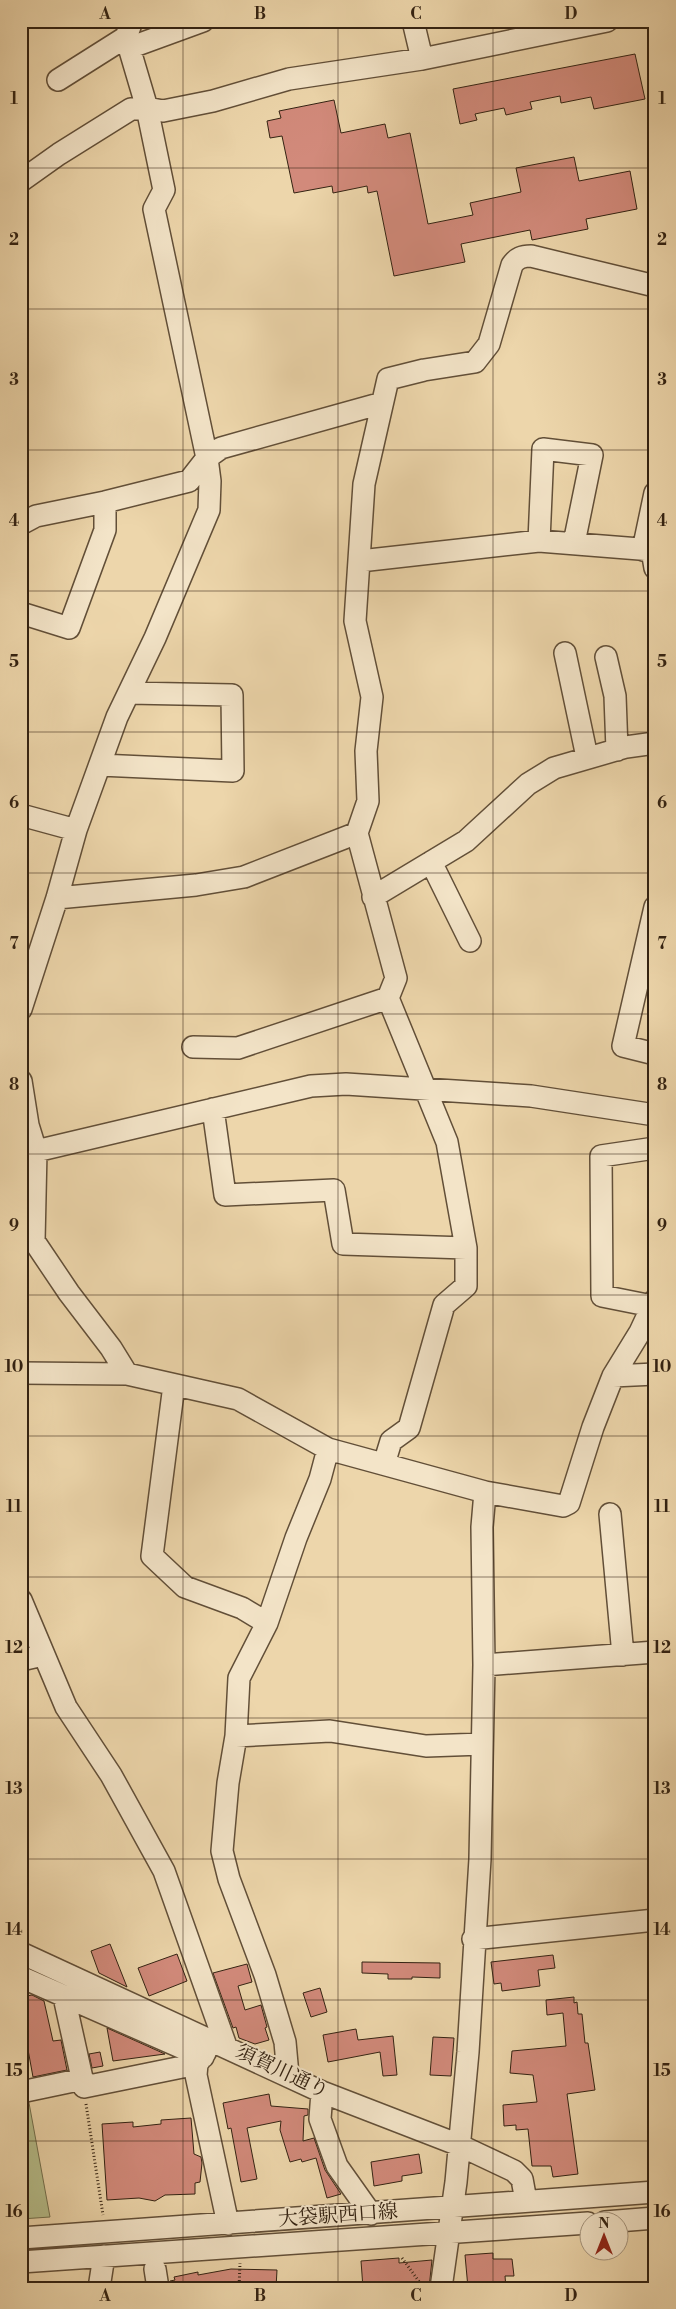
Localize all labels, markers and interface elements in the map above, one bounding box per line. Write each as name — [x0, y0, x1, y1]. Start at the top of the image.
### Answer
text: A — [98, 4, 111, 24]
text: B — [254, 4, 266, 24]
text: C — [410, 4, 422, 24]
text: D — [565, 4, 578, 24]
text: 1 — [10, 89, 18, 109]
text: 1 — [658, 89, 666, 109]
text: 2 — [9, 230, 19, 250]
text: 2 — [657, 230, 667, 250]
text: 3 — [9, 370, 19, 390]
text: 3 — [657, 370, 667, 390]
text: 4 — [9, 511, 20, 531]
text: 4 — [657, 511, 668, 531]
text: 5 — [9, 652, 19, 672]
text: 5 — [657, 652, 667, 672]
text: 6 — [9, 793, 19, 813]
text: 6 — [657, 793, 667, 813]
text: 7 — [9, 934, 19, 954]
text: 7 — [657, 934, 667, 954]
text: 8 — [9, 1075, 19, 1095]
text: 8 — [657, 1075, 667, 1095]
text: 9 — [9, 1216, 19, 1236]
text: 9 — [657, 1216, 667, 1236]
text: 10 — [5, 1357, 23, 1377]
text: 10 — [653, 1357, 671, 1377]
text: 11 — [6, 1497, 22, 1517]
text: 11 — [654, 1497, 670, 1517]
text: 12 — [5, 1638, 23, 1658]
text: 12 — [653, 1638, 671, 1658]
text: 13 — [5, 1779, 23, 1799]
text: 13 — [653, 1779, 671, 1799]
text: 14 — [5, 1920, 23, 1940]
text: 14 — [653, 1920, 671, 1940]
street label: 須賀川通り — [231, 2040, 333, 2104]
text: 15 — [5, 2061, 23, 2081]
text: 15 — [653, 2061, 671, 2081]
street label: 大袋駅西口線 — [277, 2199, 399, 2233]
text: 16 — [5, 2202, 23, 2222]
text: 16 — [653, 2202, 671, 2222]
north arrow — [578, 2212, 628, 2262]
text: N — [598, 2215, 610, 2233]
text: A — [98, 2286, 111, 2306]
text: B — [254, 2286, 266, 2306]
text: C — [410, 2286, 422, 2306]
text: D — [565, 2286, 578, 2306]

